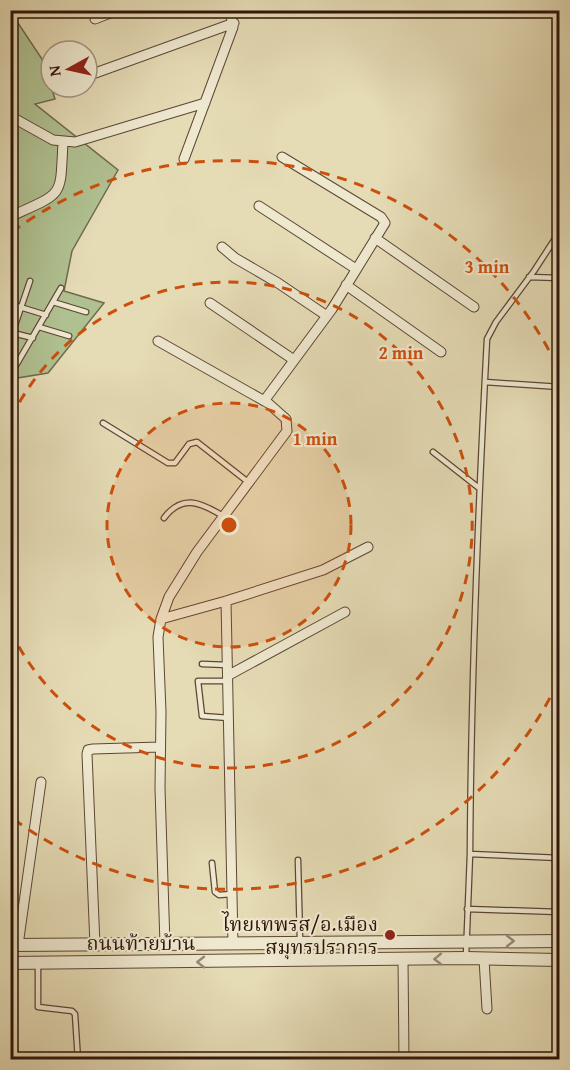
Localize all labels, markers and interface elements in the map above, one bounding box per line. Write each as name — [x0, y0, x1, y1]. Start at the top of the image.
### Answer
north arrow — [39, 39, 99, 99]
text: N — [41, 64, 67, 78]
text: 3 min — [465, 253, 510, 280]
text: 2 min — [379, 339, 424, 366]
text: 1 min — [293, 425, 338, 452]
centre of rings — [219, 515, 239, 535]
place label: ไทยเทพรส/อ.เมือง สมุทรปราการ — [221, 909, 378, 961]
street label: ถนนท้ายบ้าน — [87, 928, 195, 957]
marker: ไทยเทพรส/อ.เมือง สมุทรปราการ — [383, 928, 397, 942]
one-way arrow — [505, 935, 514, 947]
one-way arrow — [434, 953, 443, 965]
one-way arrow — [197, 956, 206, 968]

